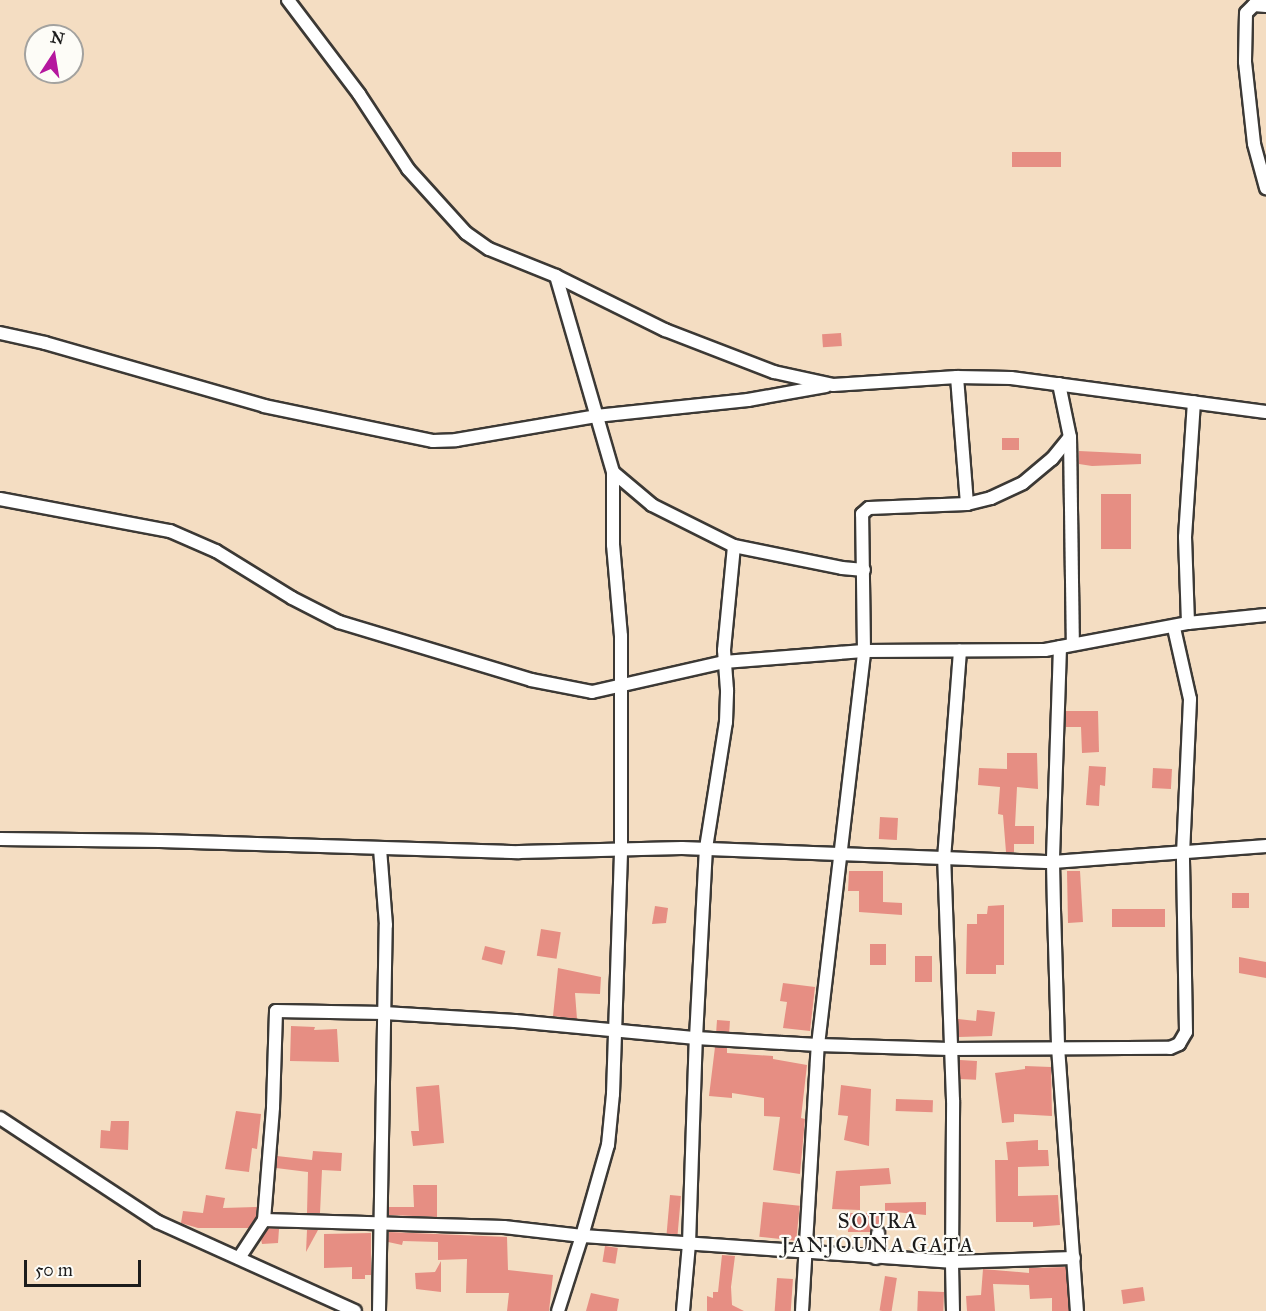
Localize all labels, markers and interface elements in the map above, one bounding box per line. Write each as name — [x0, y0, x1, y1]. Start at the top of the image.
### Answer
north arrow — [24, 24, 84, 84]
text: N — [49, 27, 66, 49]
district label: SOURA JANJOUNA GATA — [781, 1208, 975, 1258]
scale bar — [27, 1248, 144, 1286]
text: 50 m — [35, 1259, 73, 1281]

